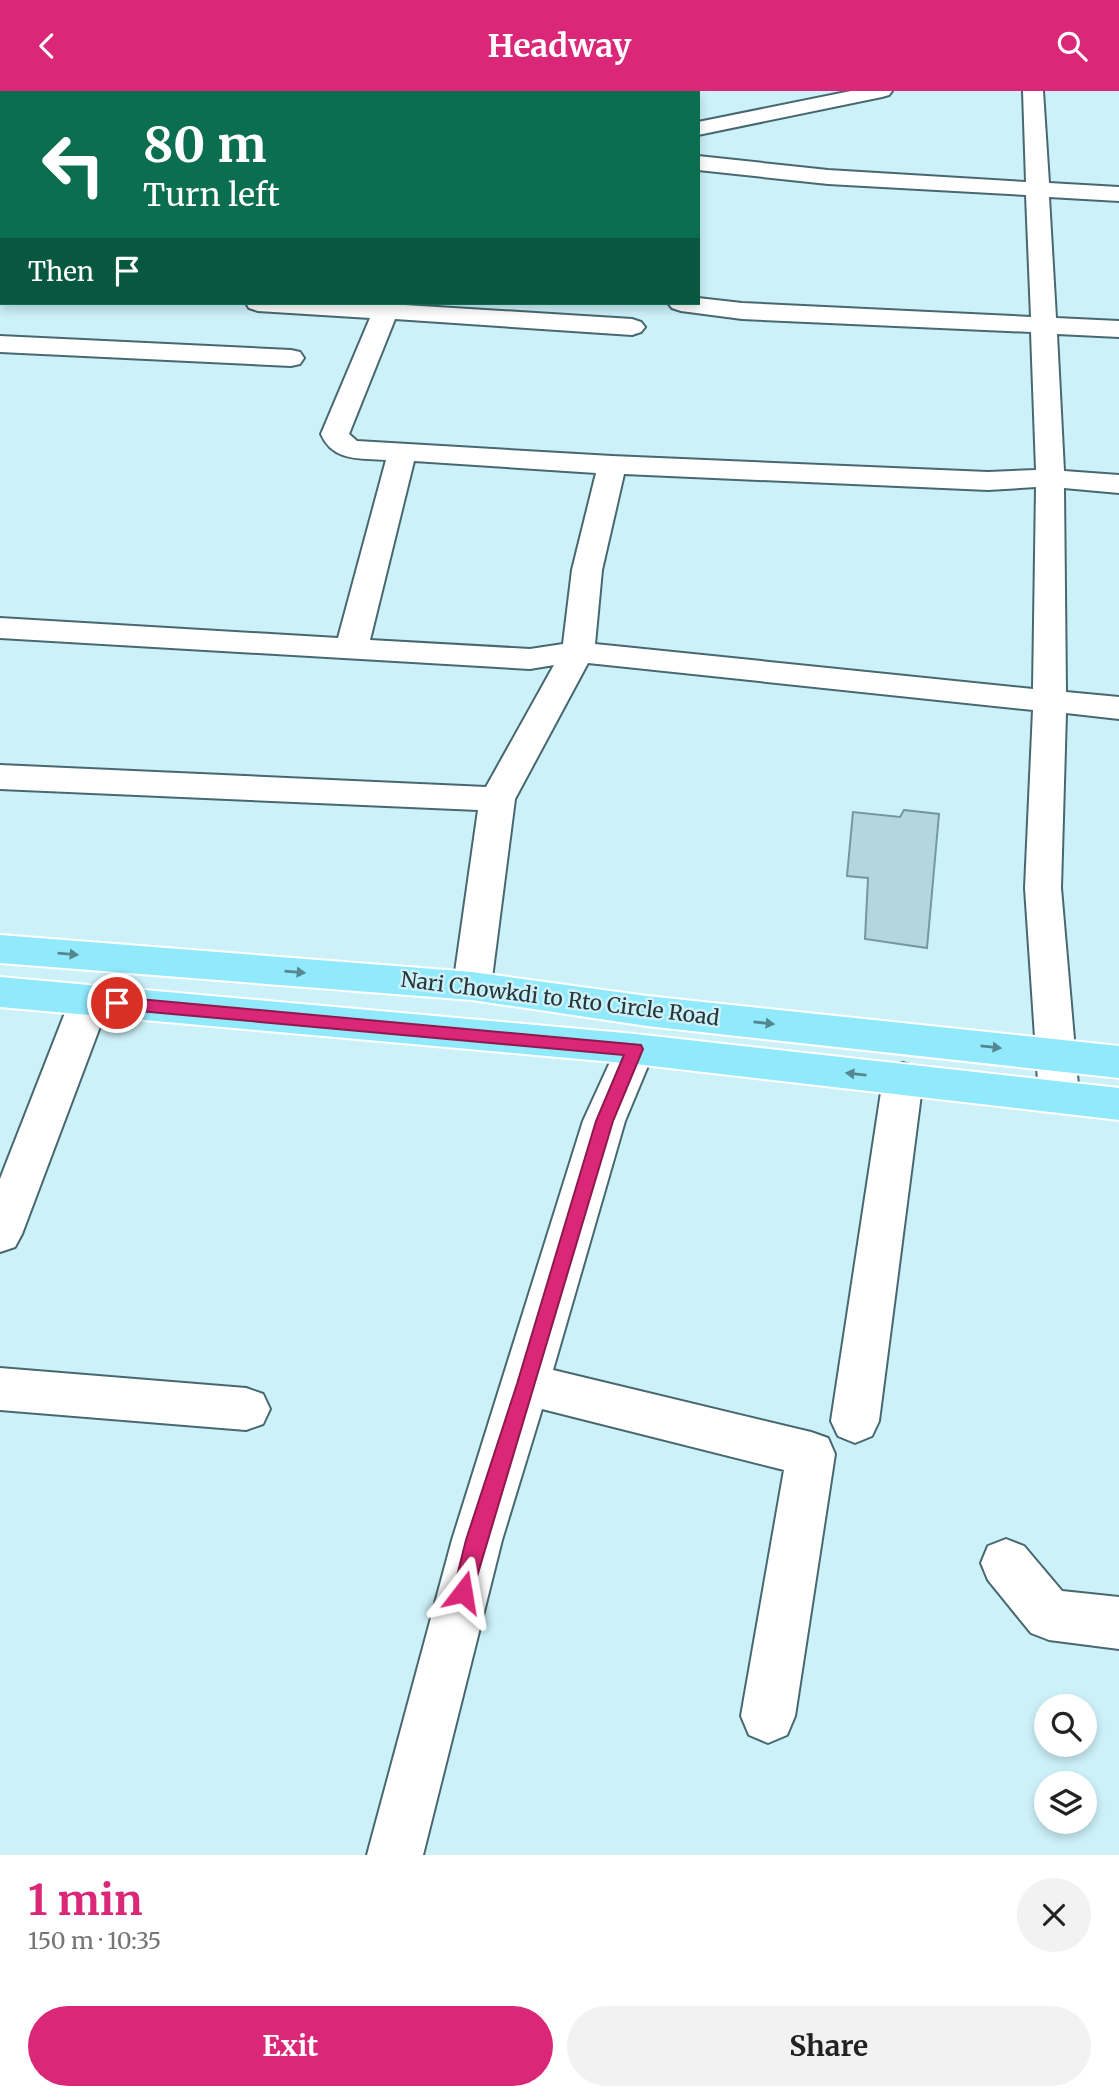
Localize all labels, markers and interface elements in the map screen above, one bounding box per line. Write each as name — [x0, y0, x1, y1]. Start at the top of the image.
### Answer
text: Headway — [487, 26, 632, 66]
icon: back — [28, 27, 66, 65]
icon: search — [1053, 27, 1091, 65]
text: 80 m — [143, 114, 266, 175]
icon: left — [28, 119, 119, 210]
text: Turn left — [143, 175, 280, 215]
icon: arrive — [108, 252, 146, 290]
text: Then — [28, 255, 94, 288]
one-way arrow — [57, 949, 79, 960]
street label: Nari Chowkdi to Rto Circle Road — [399, 966, 721, 1031]
one-way arrow — [284, 967, 306, 978]
pin — [87, 973, 147, 1033]
icon: arrive — [98, 984, 136, 1022]
one-way arrow — [754, 1018, 776, 1029]
one-way arrow — [980, 1042, 1002, 1053]
one-way arrow — [845, 1068, 867, 1079]
position arrow — [426, 1555, 500, 1629]
map controls — [1034, 1694, 1097, 1834]
button: search — [1034, 1694, 1097, 1757]
button: layers — [1034, 1771, 1097, 1834]
text: 1 min — [28, 1874, 142, 1926]
button: close — [1017, 1878, 1091, 1952]
text: 150 m · 10:35 — [28, 1926, 161, 1955]
button: Exit — [28, 2006, 553, 2086]
button: Share — [567, 2006, 1091, 2086]

